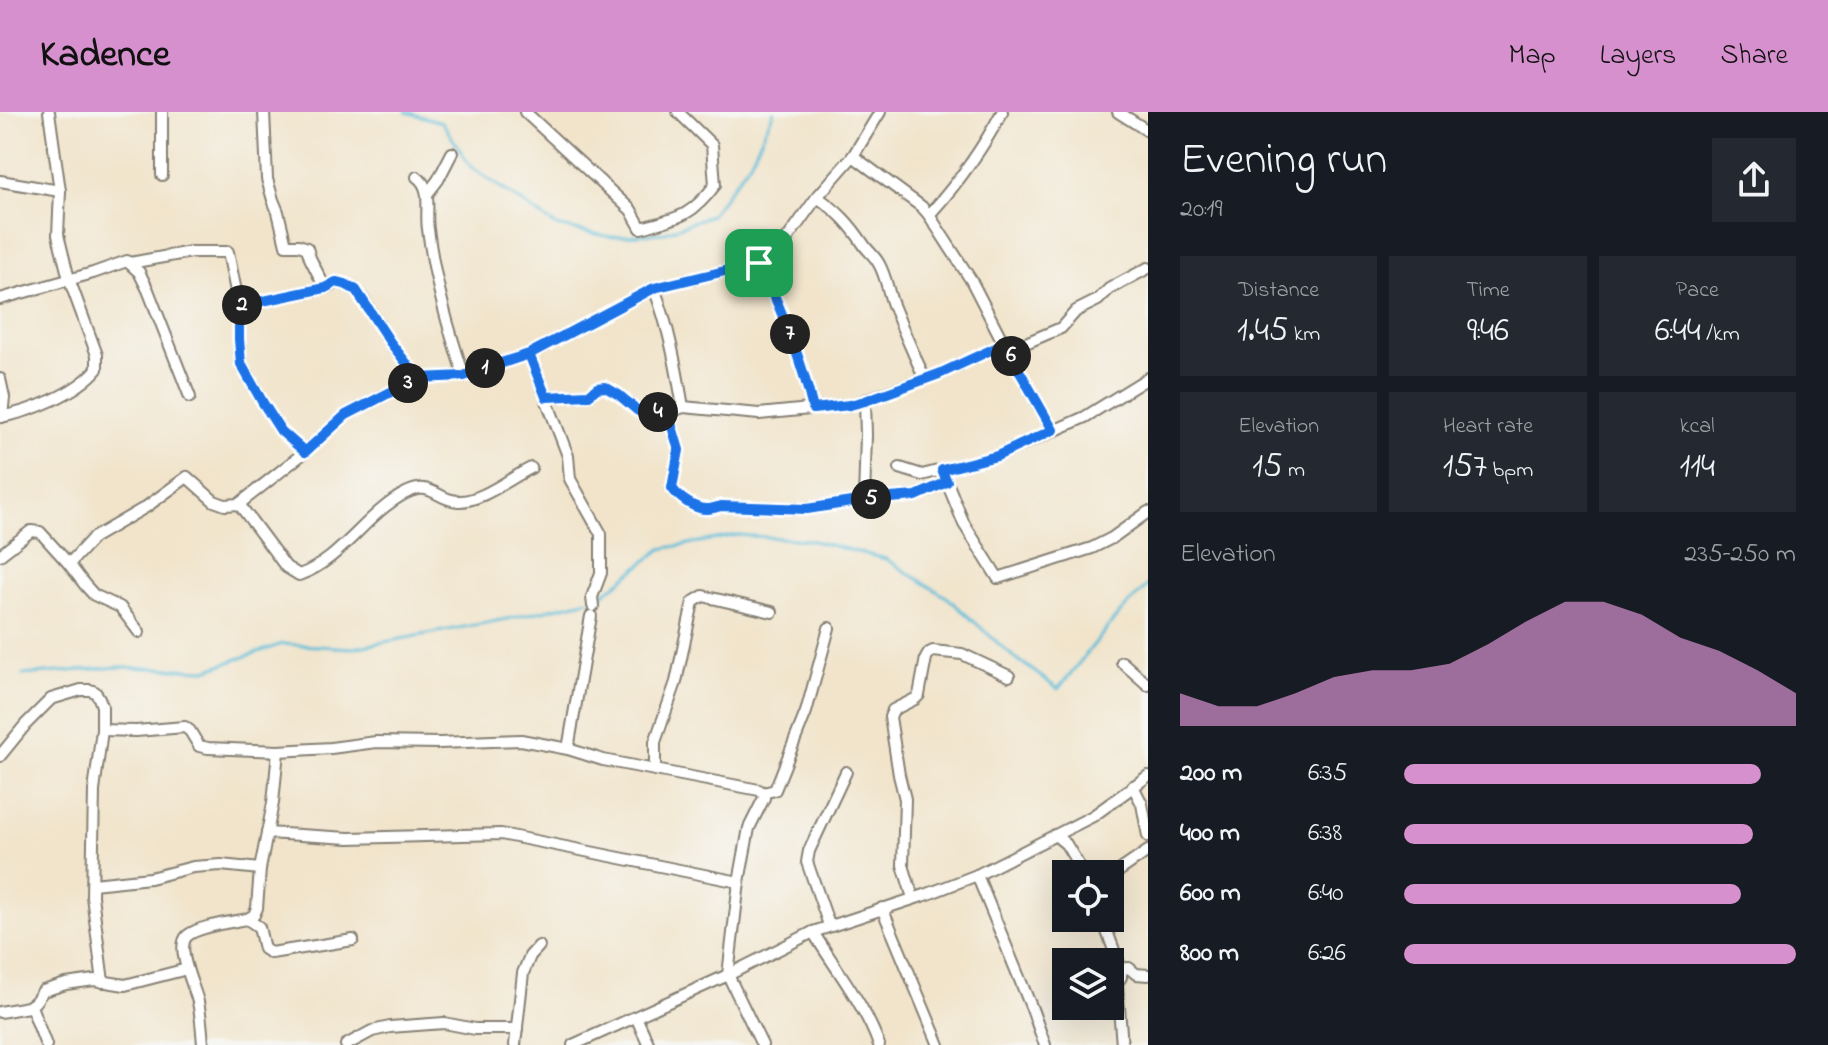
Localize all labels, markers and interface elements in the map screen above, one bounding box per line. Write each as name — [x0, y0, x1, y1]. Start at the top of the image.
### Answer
text: Kadence — [40, 28, 170, 84]
text: Map — [1508, 36, 1556, 77]
text: Layers — [1600, 36, 1676, 77]
text: Share — [1720, 36, 1788, 77]
text: Evening run — [1180, 129, 1387, 193]
button: share — [1712, 138, 1796, 222]
text: 20:19 — [1180, 191, 1222, 229]
pin — [725, 229, 793, 297]
icon: arrive — [737, 241, 781, 285]
text: Distance — [1238, 275, 1319, 307]
text: Time — [1466, 275, 1510, 307]
text: Pace — [1676, 275, 1719, 307]
pin: 2 — [222, 285, 262, 325]
text: 2 — [237, 289, 247, 321]
text: 1.45 — [1237, 307, 1288, 357]
text: 9:46 — [1467, 307, 1509, 357]
text: 6:44 — [1655, 307, 1701, 357]
pin: 7 — [770, 314, 810, 354]
text: 7 — [785, 318, 795, 350]
text: km — [1288, 319, 1320, 351]
text: /km — [1701, 319, 1740, 351]
pin: 6 — [991, 336, 1031, 376]
text: 6 — [1006, 340, 1016, 372]
pin: 1 — [465, 348, 505, 388]
text: 1 — [482, 352, 489, 384]
pin: 3 — [388, 363, 428, 403]
text: 3 — [403, 367, 413, 399]
pin: 4 — [638, 392, 678, 432]
text: 4 — [653, 396, 663, 428]
text: Elevation — [1238, 411, 1319, 443]
text: Heart rate — [1443, 411, 1533, 443]
text: kcal — [1680, 411, 1715, 443]
text: 15 — [1252, 443, 1283, 493]
text: 157 — [1443, 443, 1487, 493]
text: 114 — [1680, 443, 1715, 493]
text: m — [1283, 455, 1305, 487]
text: bpm — [1487, 455, 1533, 487]
pin: 5 — [851, 479, 891, 519]
text: 5 — [865, 483, 877, 515]
text: Elevation — [1180, 536, 1276, 574]
text: 235–250 m — [1684, 536, 1796, 574]
text: 200 m — [1180, 755, 1242, 793]
text: 6:35 — [1308, 755, 1347, 793]
text: 400 m — [1180, 815, 1240, 853]
text: 6:38 — [1308, 815, 1342, 853]
map controls — [1052, 860, 1124, 1020]
button: locate — [1052, 860, 1124, 932]
text: 600 m — [1180, 875, 1241, 913]
text: 6:40 — [1308, 875, 1344, 913]
text: 800 m — [1180, 935, 1239, 973]
text: 6:26 — [1308, 935, 1346, 973]
button: layers — [1052, 948, 1124, 1020]

